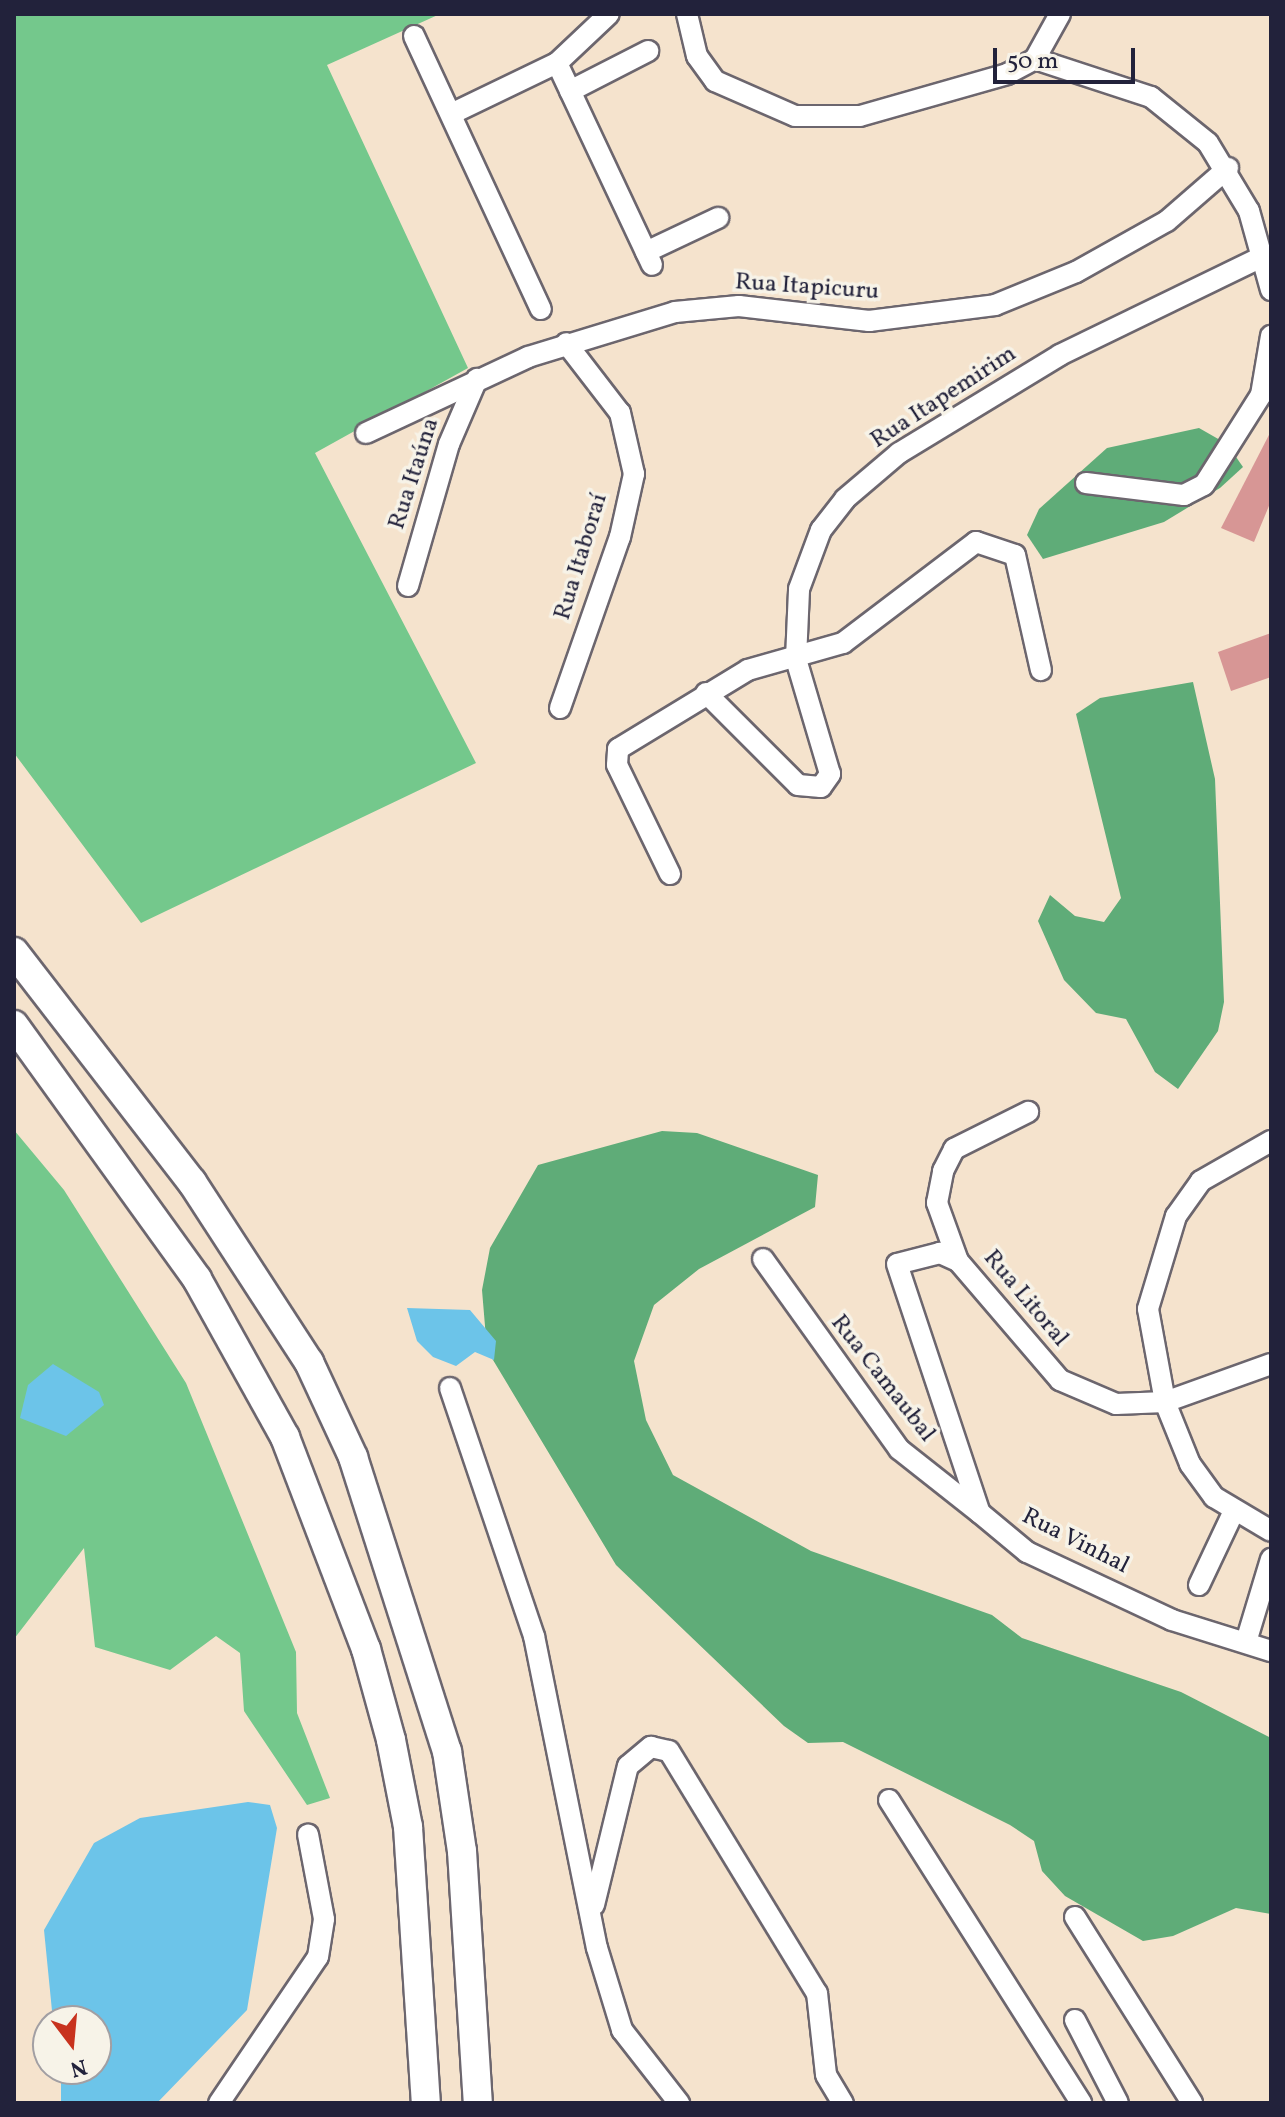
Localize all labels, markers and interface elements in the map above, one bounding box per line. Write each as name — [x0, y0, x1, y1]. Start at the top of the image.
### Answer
scale bar — [997, 32, 1139, 82]
text: 50 m — [1007, 45, 1059, 79]
street label: Rua Itapicuru — [734, 269, 880, 307]
street label: Rua Itapemirim — [866, 340, 1022, 456]
street label: Rua Itaúna — [383, 415, 447, 533]
street label: Rua Itaboraí — [549, 490, 615, 624]
street label: Rua Litoral — [976, 1245, 1074, 1353]
street label: Rua Camaubal — [823, 1310, 941, 1448]
street label: Rua Vinhal — [1016, 1503, 1134, 1581]
north arrow — [32, 2005, 112, 2085]
text: N — [66, 2050, 90, 2084]

